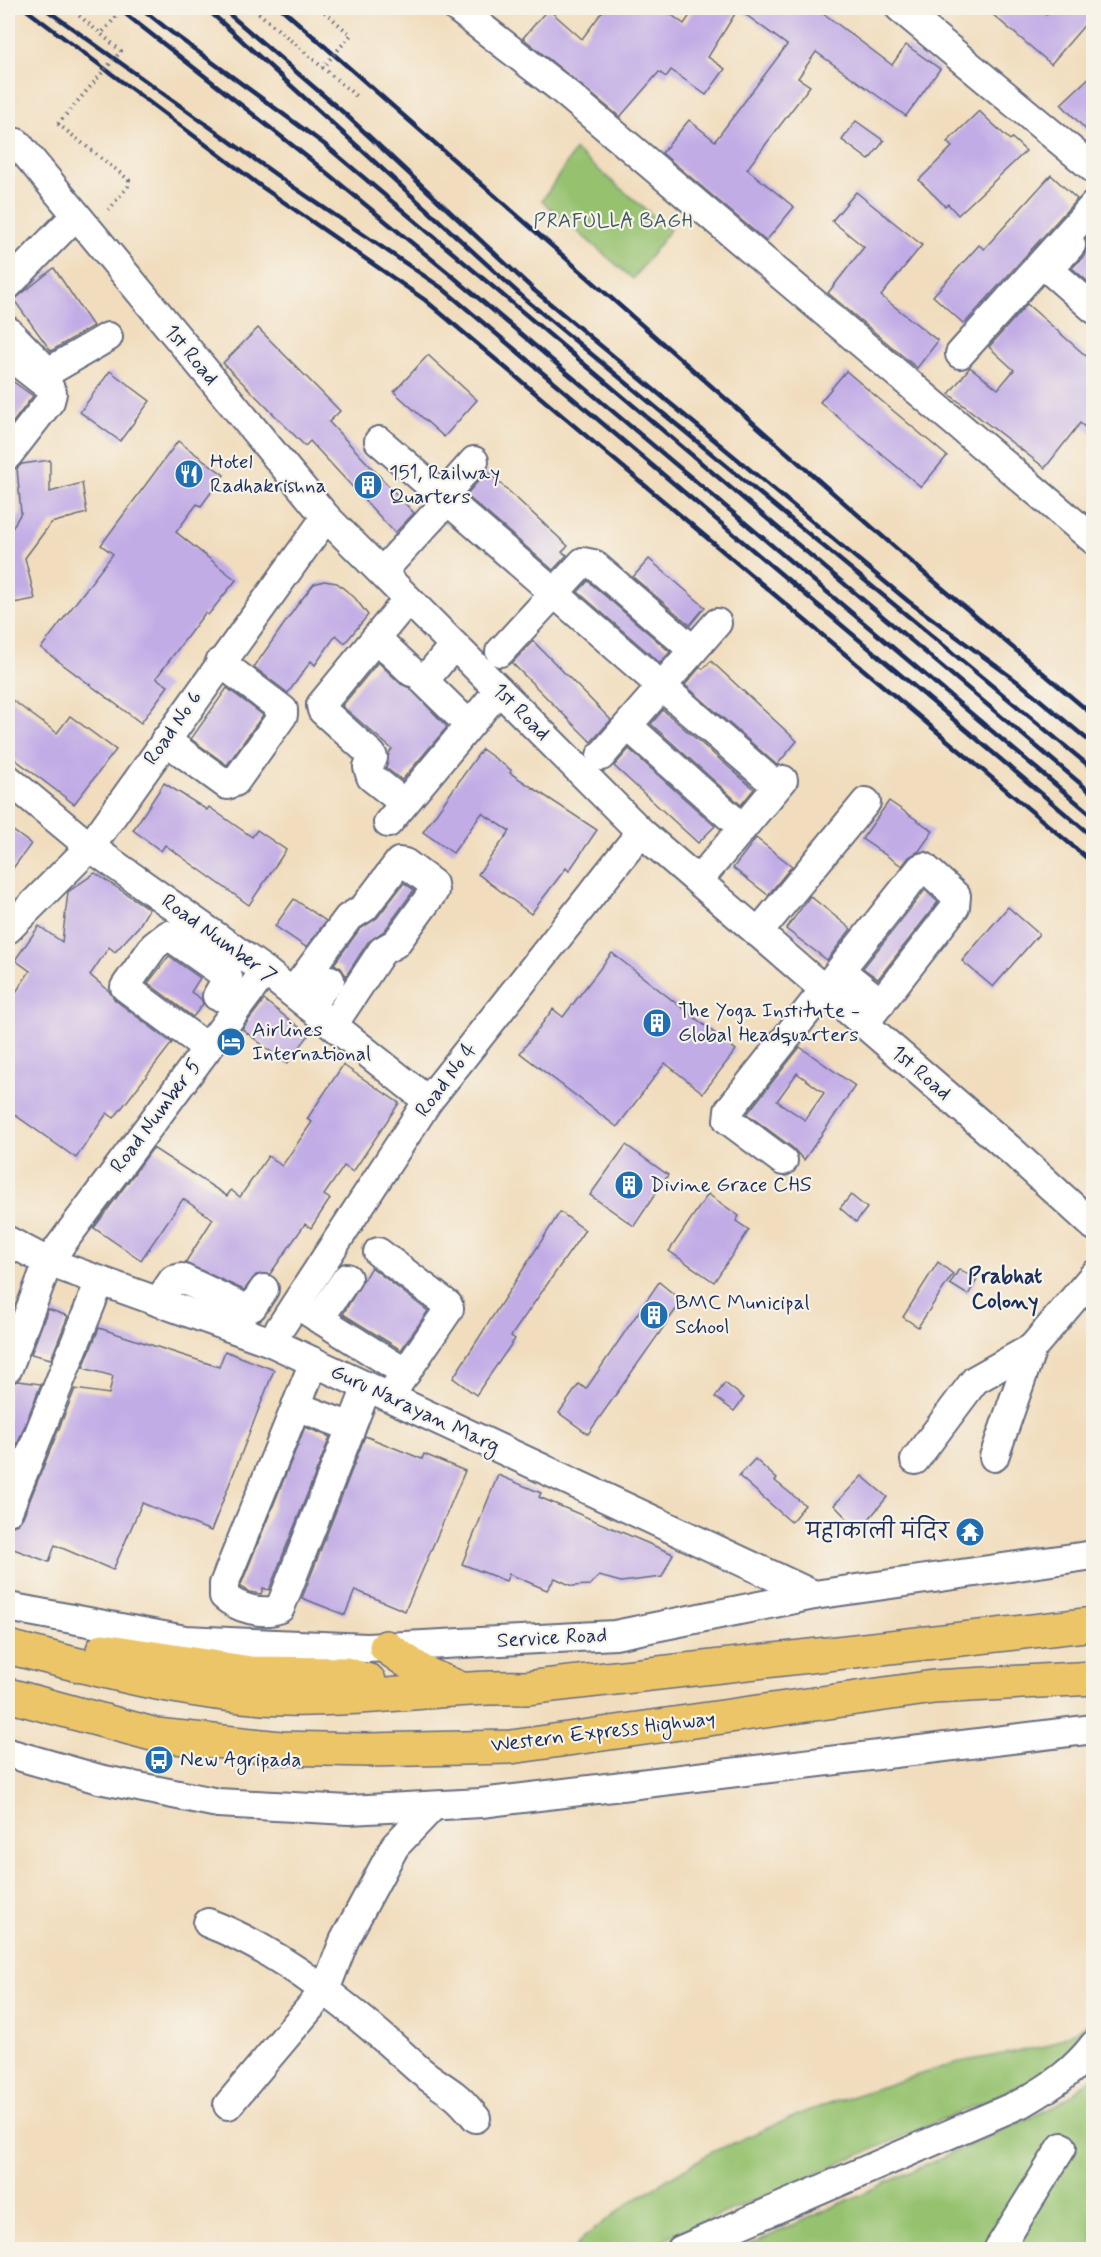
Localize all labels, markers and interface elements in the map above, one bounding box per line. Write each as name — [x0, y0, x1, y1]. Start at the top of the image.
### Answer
park label: PRAFULLA BAGH — [533, 207, 693, 235]
street label: 1st Road — [157, 319, 225, 391]
place label: Hotel Radhakrishna — [210, 448, 326, 500]
restaurant icon: Hotel Radhakrishna — [173, 458, 205, 490]
place label: 151, Railway Quarters — [389, 459, 500, 511]
building icon: 151, Railway Quarters — [352, 469, 384, 501]
street label: 1st Road — [486, 677, 556, 747]
street label: Road No 6 — [137, 685, 209, 771]
street label: Road Number 7 — [156, 888, 283, 991]
place label: The Yoga Institute - Global Headquarters — [678, 997, 860, 1049]
building icon: The Yoga Institute - Global Headquarters — [641, 1007, 673, 1039]
place label: Airlines International — [252, 1016, 371, 1068]
hotel icon: Airlines International — [215, 1026, 247, 1058]
street label: Road No 4 — [409, 1037, 483, 1123]
street label: 1st Road — [885, 1039, 957, 1107]
street label: Road Number 5 — [104, 1053, 208, 1179]
building icon: Divine Grace CHS — [613, 1169, 645, 1201]
place label: Divine Grace CHS — [650, 1171, 812, 1199]
district label: Prabhat Colony — [968, 1263, 1042, 1317]
place label: BMC Municipal School — [675, 1289, 810, 1341]
building icon: BMC Municipal School — [638, 1299, 670, 1331]
street label: Guru Narayan Marg — [326, 1358, 504, 1461]
place label: महाकाली मंदिर — [805, 1515, 951, 1546]
temple icon: महाकाली मंदिर — [954, 1516, 986, 1548]
street label: Service Road — [496, 1621, 608, 1655]
street label: Western Express Highway — [489, 1704, 717, 1761]
bus stop icon: New Agripada — [143, 1744, 175, 1776]
place label: New Agripada — [180, 1746, 302, 1775]

